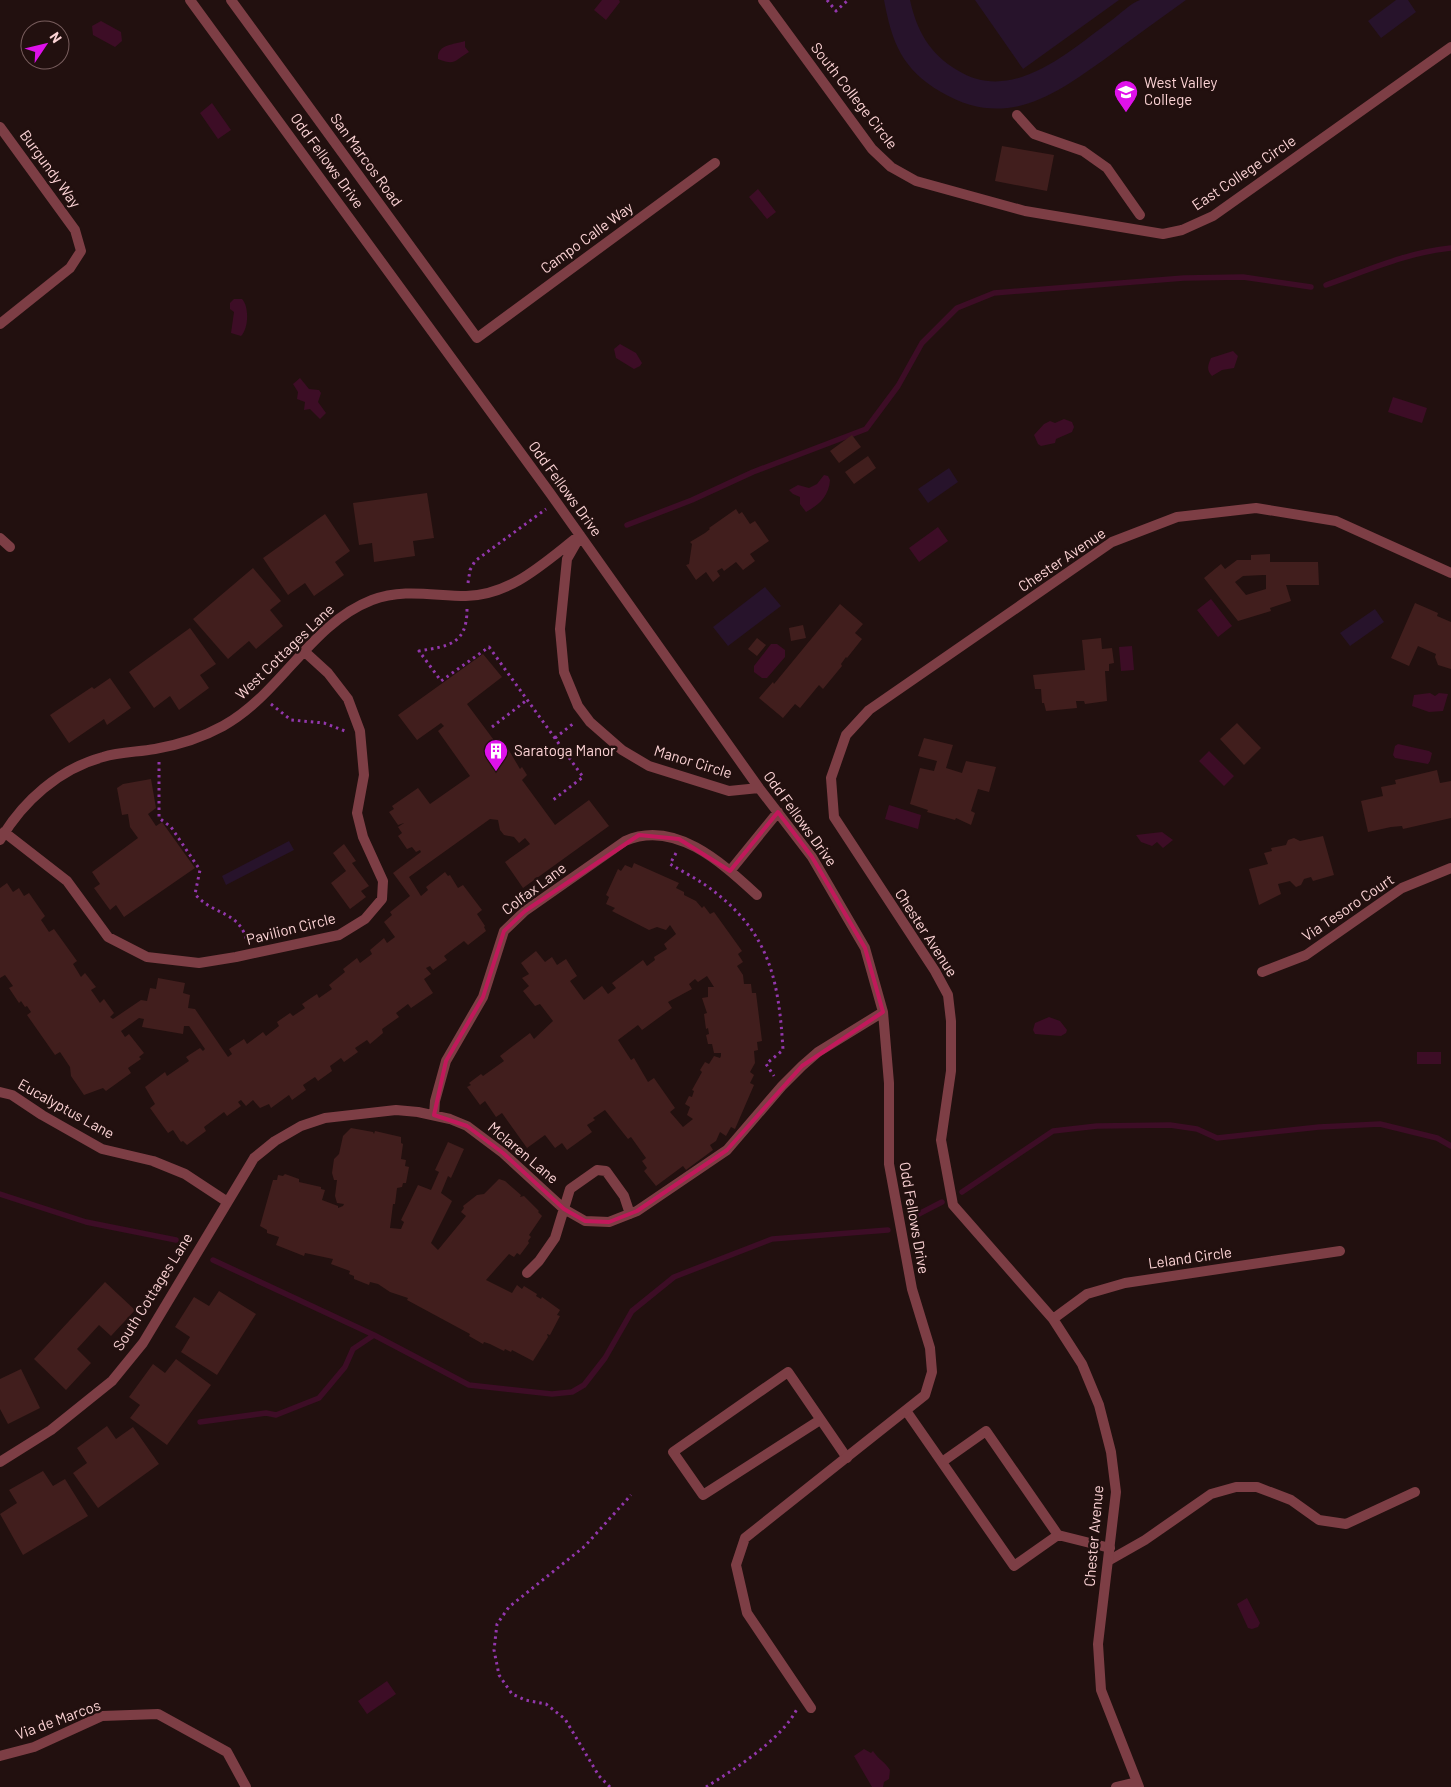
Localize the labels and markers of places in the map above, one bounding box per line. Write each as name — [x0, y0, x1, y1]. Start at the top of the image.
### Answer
place label: West Valley College — [1144, 73, 1217, 108]
school or university icon: West Valley College — [1113, 79, 1139, 113]
building icon: Saratoga Manor — [483, 738, 509, 772]
place label: Saratoga Manor — [514, 741, 616, 759]

